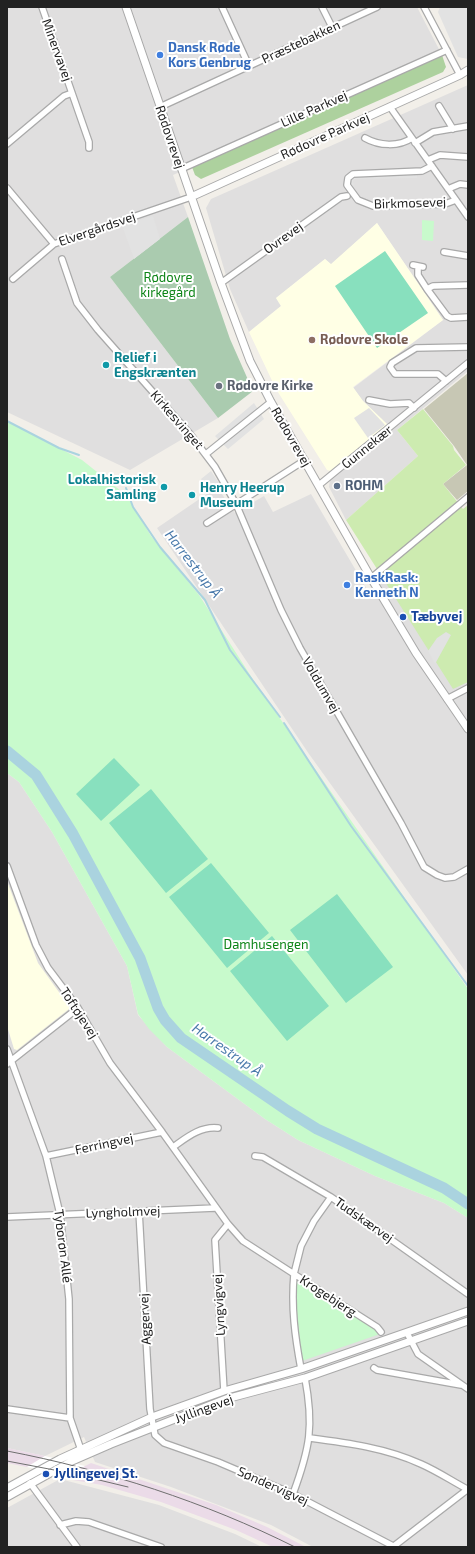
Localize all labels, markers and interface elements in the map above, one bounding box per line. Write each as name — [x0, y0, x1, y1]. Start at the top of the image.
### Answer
street label: Minervavej — [38, 17, 76, 83]
street label: Præstebakken — [259, 17, 343, 67]
place label: Dansk Røde Kors Genbrug — [168, 40, 251, 71]
marker: Dansk Røde Kors Genbrug — [155, 50, 165, 60]
street label: Lille Parkvej — [278, 87, 350, 131]
street label: Rødovrevej — [152, 103, 188, 171]
street label: Rødovre Parkvej — [278, 109, 372, 163]
street label: Birkmosevej — [374, 194, 446, 212]
street label: Elvergårdsvej — [57, 209, 137, 249]
street label: Ovrevej — [260, 219, 306, 257]
park label: Rødovre kirkegård — [140, 270, 196, 301]
place label: Rødovre Skole — [320, 332, 408, 348]
marker: Rødovre Skole — [307, 335, 317, 345]
place label: Relief i Engskrænten — [114, 350, 196, 381]
marker: Relief i Engskrænten — [101, 360, 111, 370]
place label: Rødovre Kirke — [227, 378, 313, 394]
marker: Rødovre Kirke — [214, 381, 224, 391]
street label: Kirkesvinget — [147, 387, 207, 453]
street label: Rødovrevej — [268, 404, 314, 470]
street label: Gunnekær — [338, 422, 396, 472]
place label: Lokalhistorisk Samling — [68, 472, 156, 503]
place label: ROHM — [345, 478, 383, 494]
place label: Henry Heerup Museum — [200, 480, 285, 511]
marker: ROHM — [332, 481, 342, 491]
marker: Lokalhistorisk Samling — [159, 482, 169, 492]
marker: Henry Heerup Museum — [187, 490, 197, 500]
water label: Harrestrup Å — [161, 527, 225, 601]
place label: RaskRask: Kenneth N — [355, 570, 419, 601]
marker: RaskRask: Kenneth N — [342, 580, 352, 590]
place label: Tæbyvej — [411, 609, 462, 625]
marker: Tæbyvej — [398, 612, 408, 622]
street label: Voldumvej — [299, 654, 343, 716]
park label: Damhusengen — [224, 937, 308, 953]
street label: Toftøjevej — [57, 984, 101, 1042]
water label: Harrestrup Å — [189, 1020, 265, 1080]
street label: Ferringvej — [73, 1130, 135, 1158]
street label: Tudskærvej — [332, 1194, 396, 1246]
street label: Lyngholmvej — [85, 1203, 161, 1221]
street label: Tyborøn Allé — [51, 1208, 75, 1284]
street label: Krogebjerg — [297, 1272, 359, 1320]
street label: Lyngvigvej — [210, 1274, 228, 1336]
street label: Aggervej — [136, 1293, 154, 1345]
street label: Jyllingevej — [173, 1391, 235, 1427]
street label: Søndervigvej — [235, 1463, 311, 1509]
place label: Jyllingevej St. — [54, 1466, 138, 1482]
marker: Jyllingevej St. — [41, 1469, 51, 1479]

